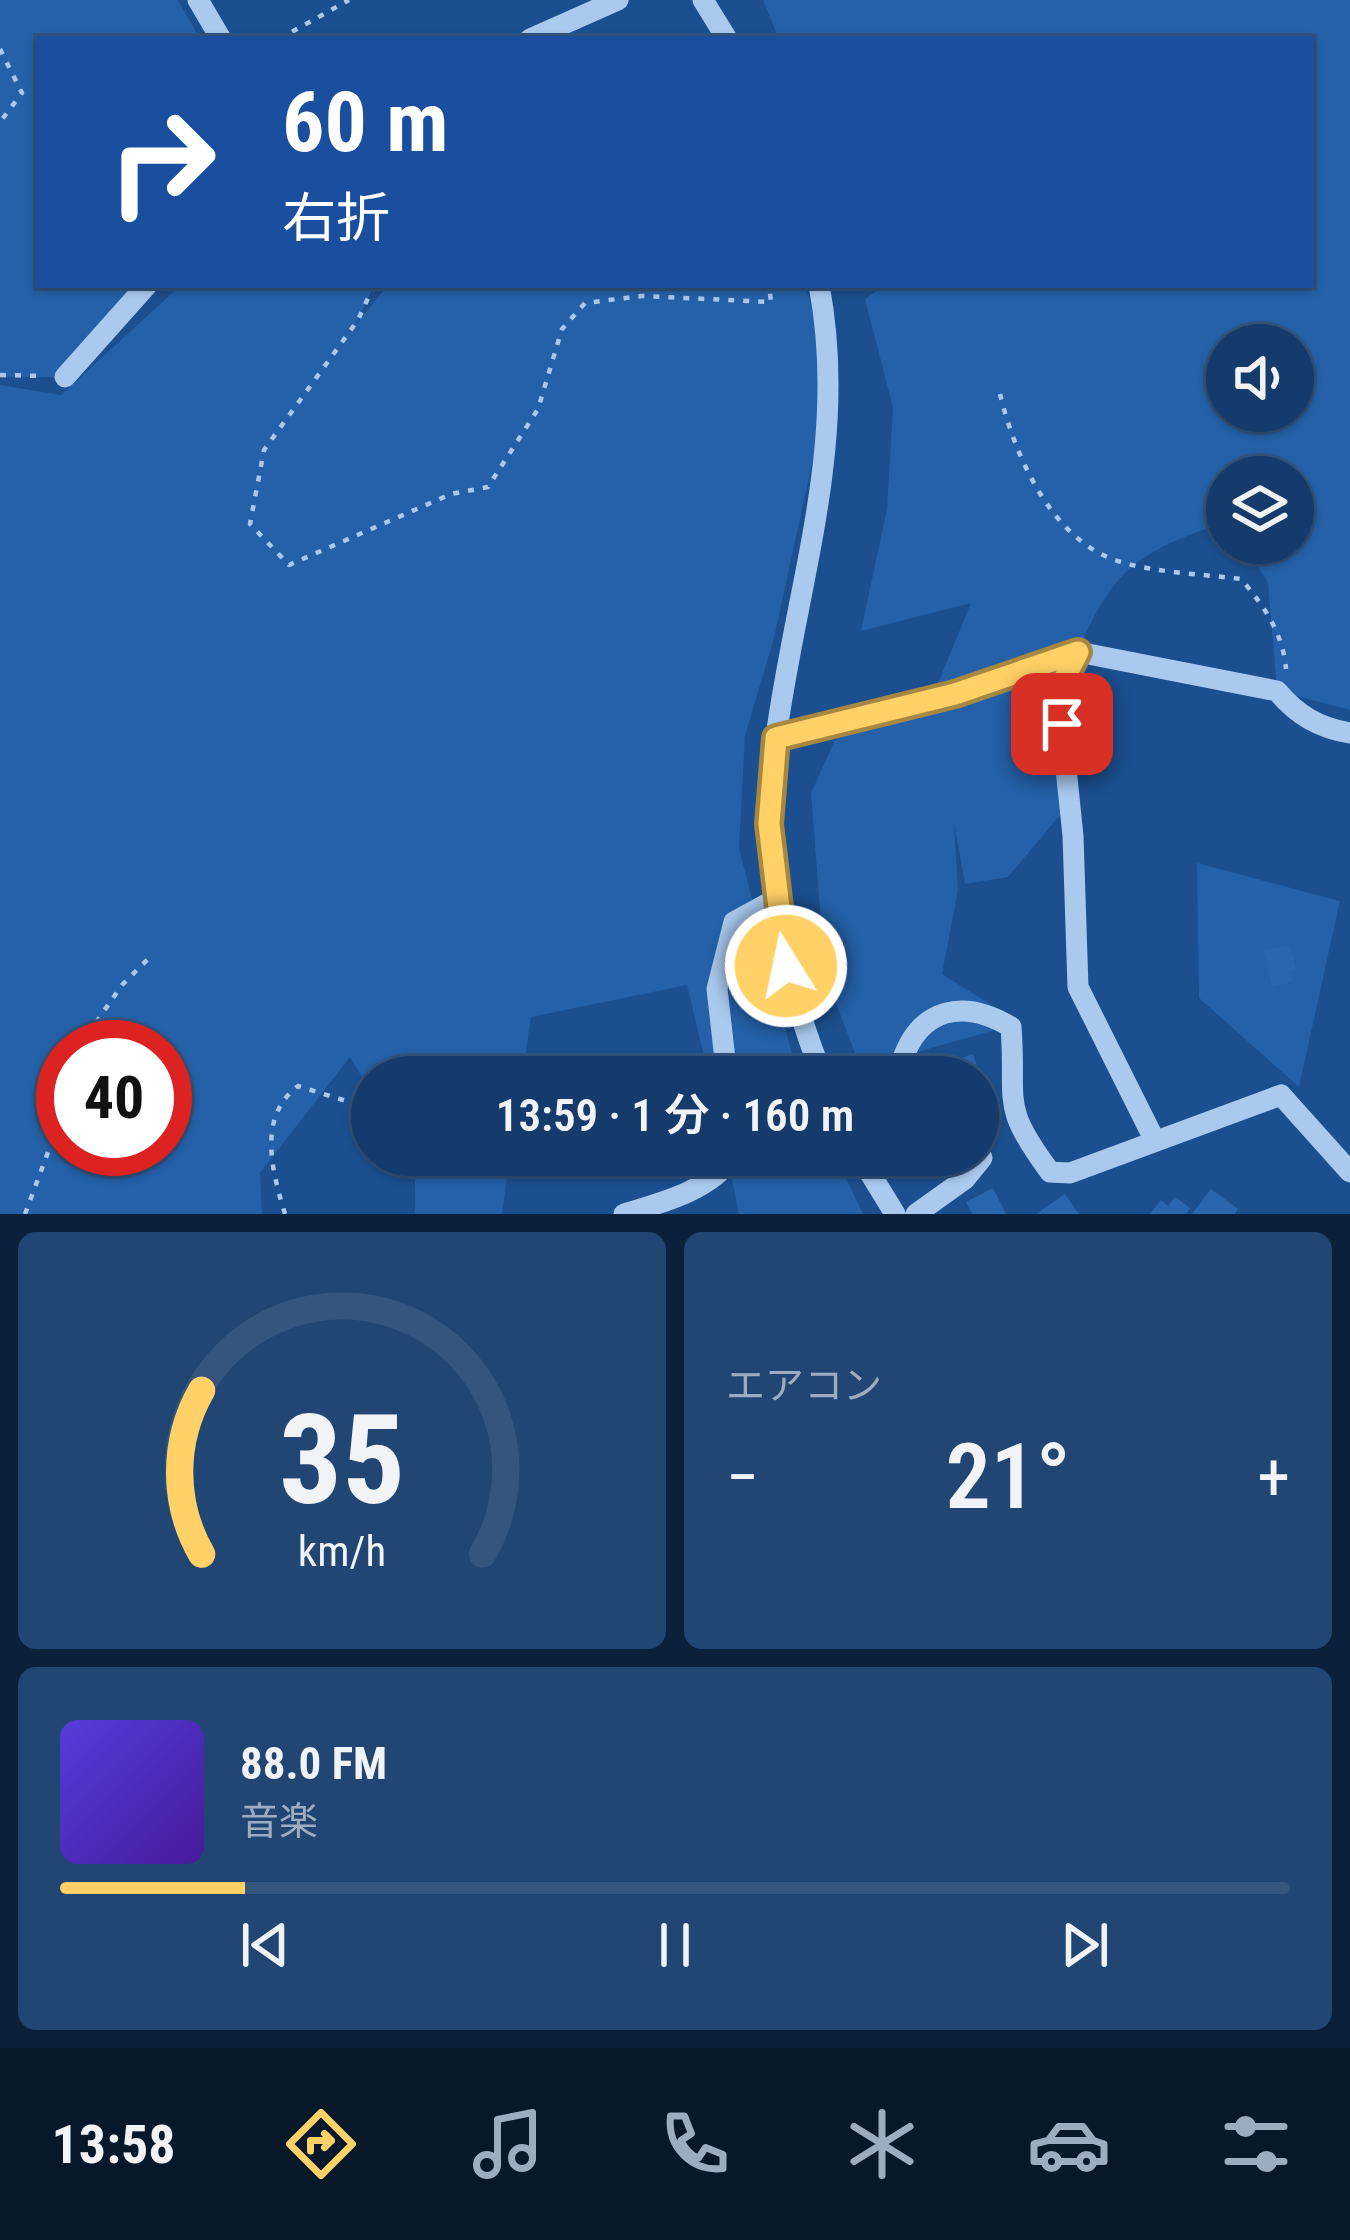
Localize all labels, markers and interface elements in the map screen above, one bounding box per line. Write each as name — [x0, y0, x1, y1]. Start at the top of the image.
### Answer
text: 60 m — [282, 73, 449, 172]
icon: right — [84, 84, 240, 240]
text: 右折 — [282, 187, 390, 250]
map controls — [1206, 324, 1314, 564]
button: sound — [1206, 324, 1314, 432]
button: layers — [1206, 456, 1314, 564]
pin — [1011, 673, 1113, 775]
icon: arrive — [1029, 691, 1095, 757]
position arrow — [723, 903, 849, 1029]
speed limit sign: 40 — [36, 1020, 192, 1176]
text: 13:59 · 1 分 · 160 m — [496, 1089, 854, 1142]
text: エアコン — [726, 1363, 882, 1409]
text: 35 — [279, 1387, 405, 1533]
text: 21° — [945, 1425, 1071, 1530]
text: − — [726, 1439, 759, 1516]
text: + — [1257, 1439, 1290, 1516]
text: km/h — [298, 1525, 386, 1575]
text: 88.0 FM — [240, 1737, 387, 1790]
text: 音楽 — [240, 1799, 318, 1845]
icon: previous — [232, 1912, 298, 1978]
icon: pause — [642, 1912, 708, 1978]
icon: next — [1052, 1912, 1118, 1978]
icon: directions — [279, 2102, 363, 2186]
icon: music — [466, 2102, 550, 2186]
icon: phone — [653, 2102, 737, 2186]
icon: climate — [840, 2102, 924, 2186]
icon: car — [1027, 2102, 1111, 2186]
icon: filters — [1214, 2102, 1298, 2186]
text: 13:58 — [52, 2113, 176, 2176]

